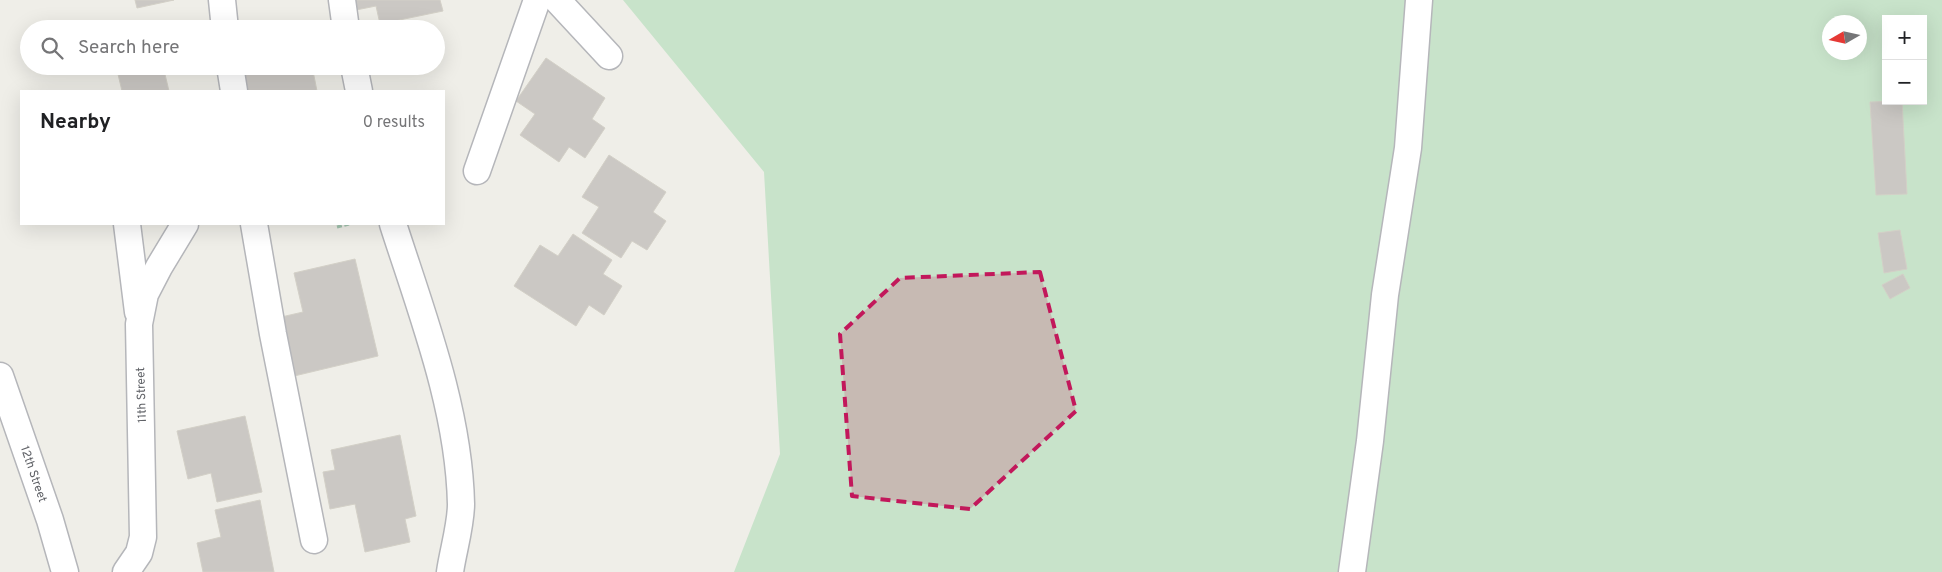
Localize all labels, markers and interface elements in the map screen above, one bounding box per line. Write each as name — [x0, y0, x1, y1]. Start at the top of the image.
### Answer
north arrow — [1822, 15, 1867, 60]
map controls — [1882, 15, 1927, 105]
button: + — [1882, 15, 1927, 60]
search box — [20, 20, 445, 75]
icon: search — [38, 34, 66, 62]
text: Search here — [78, 36, 180, 60]
button: − — [1882, 60, 1927, 105]
text: Nearby — [40, 109, 111, 136]
text: 0 results — [363, 113, 425, 133]
street label: 11th Street — [133, 367, 151, 423]
street label: 12th Street — [16, 444, 50, 505]

